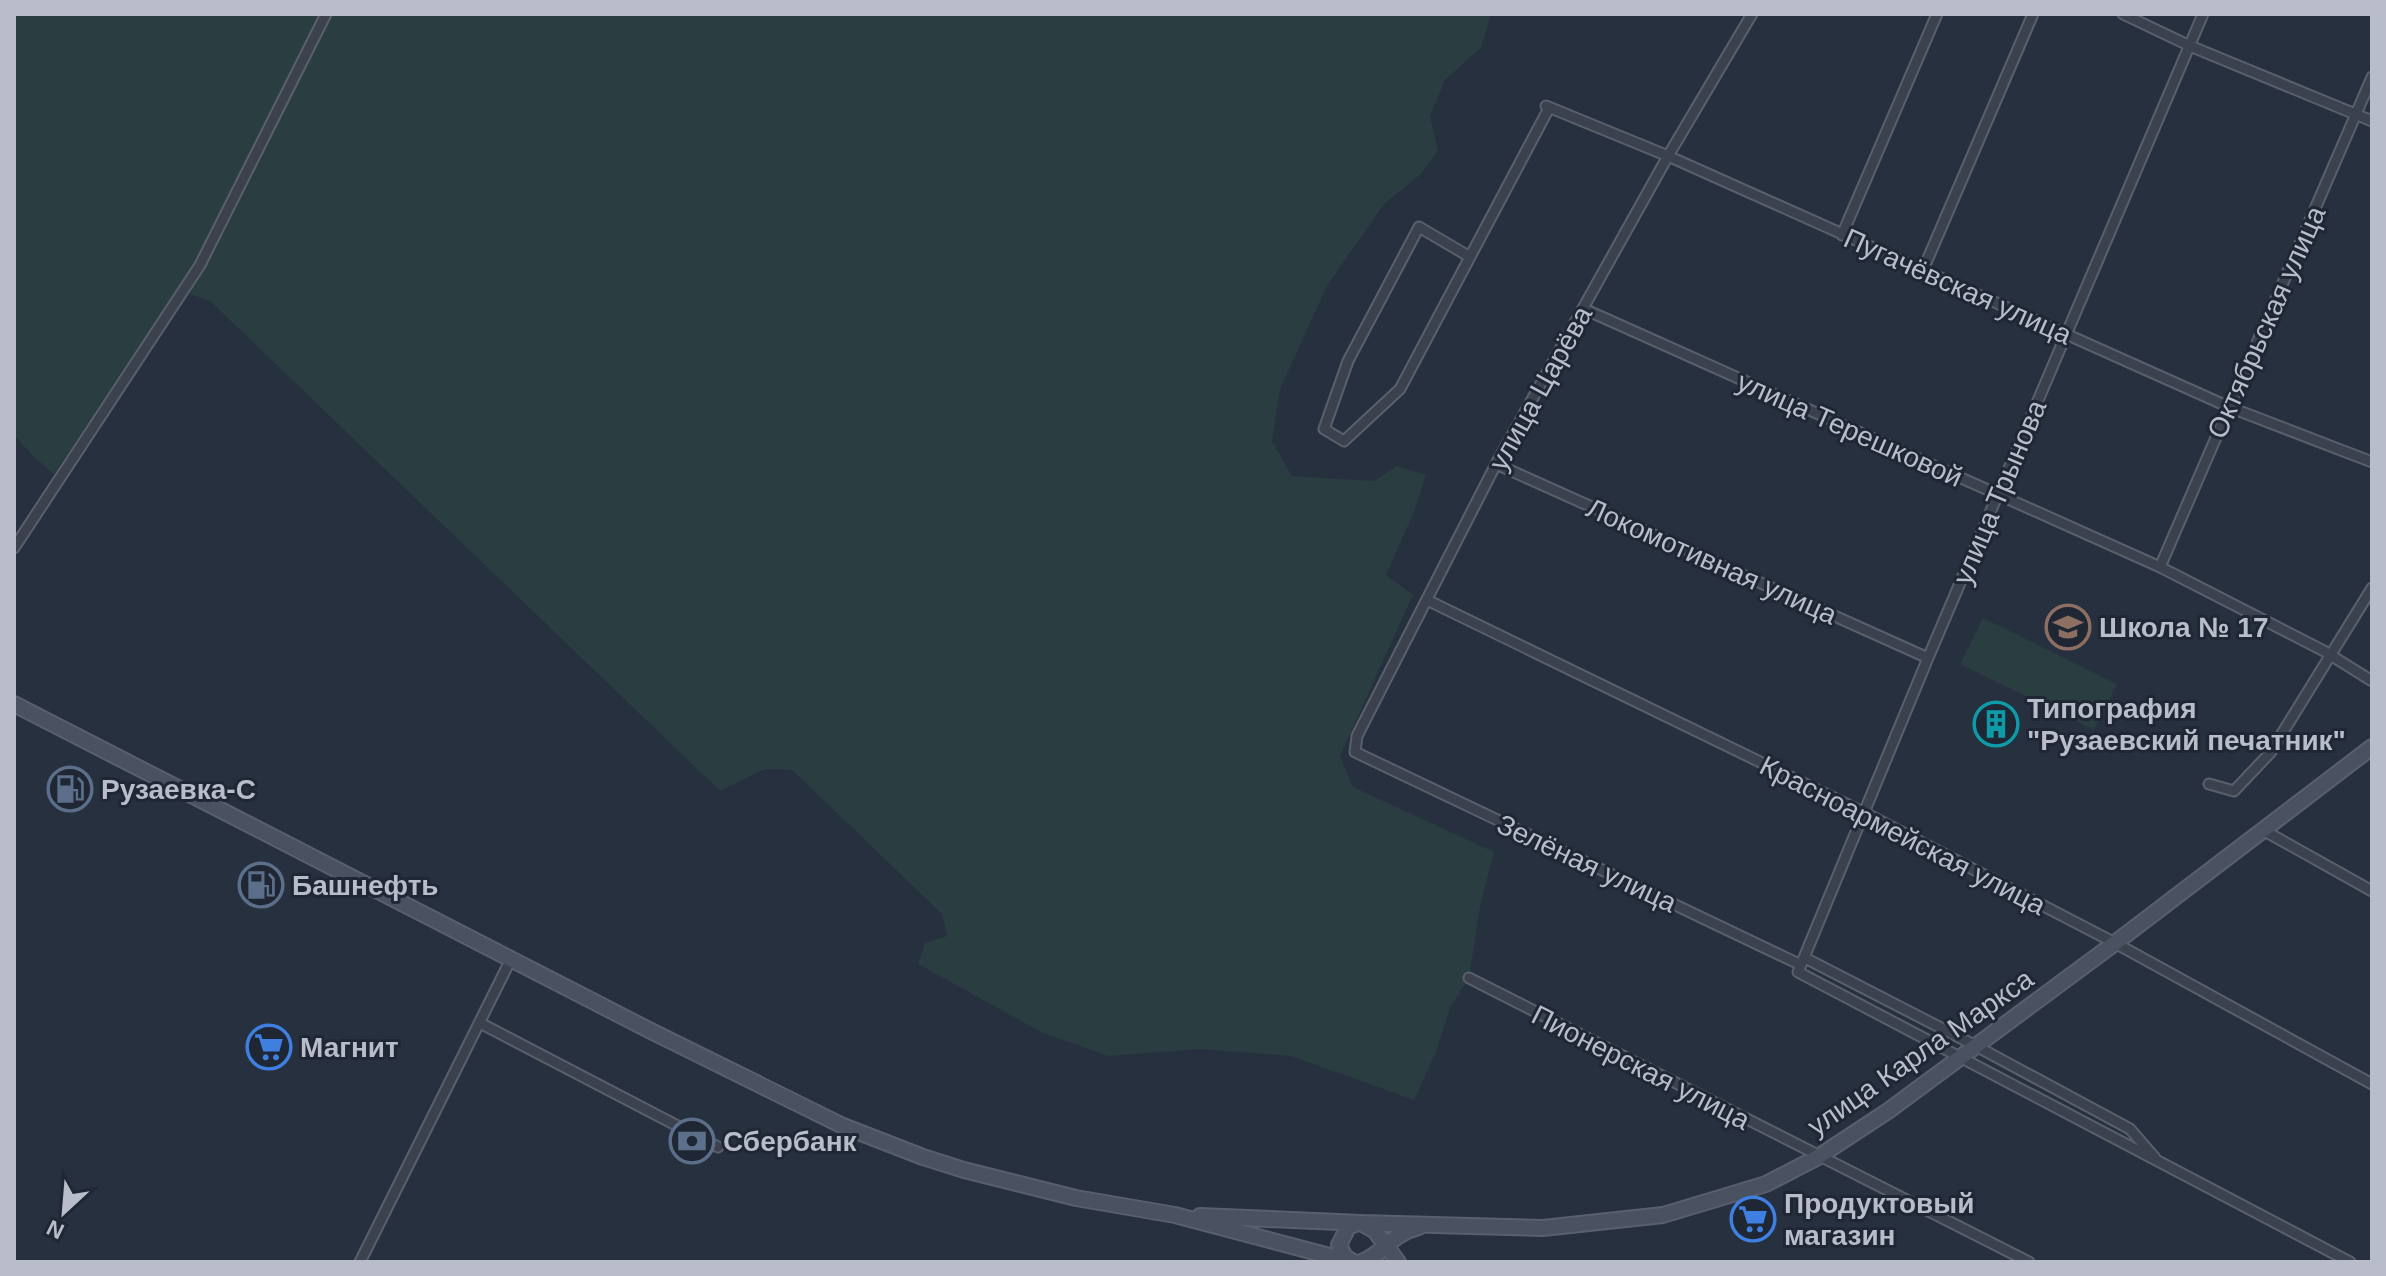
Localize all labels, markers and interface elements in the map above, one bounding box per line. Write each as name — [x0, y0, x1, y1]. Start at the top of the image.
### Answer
street label: Октябрьская улица — [2201, 201, 2332, 443]
street label: Пугачёвская улица — [1839, 222, 2077, 351]
street label: улица Царёва — [1483, 300, 1599, 476]
street label: улица Терешковой — [1732, 366, 1967, 493]
street label: улица Трынова — [1947, 395, 2052, 589]
street label: Локомотивная улица — [1582, 492, 1842, 631]
school or university icon: Школа № 17 — [2044, 603, 2092, 651]
place label: Школа № 17 — [2099, 612, 2268, 643]
place label: Типография "Рузаевский печатник" — [2027, 693, 2346, 756]
building icon: Типография "Рузаевский печатник" — [1972, 700, 2020, 748]
street label: Красноармейская улица — [1755, 750, 2051, 921]
fuel station icon: Рузаевка-С — [46, 765, 94, 813]
place label: Рузаевка-С — [101, 774, 256, 805]
street label: Зелёная улица — [1492, 808, 1682, 919]
fuel station icon: Башнефть — [237, 861, 285, 909]
place label: Башнефть — [292, 870, 439, 901]
street label: улица Карла Маркса — [1802, 963, 2039, 1142]
street label: Пионерская улица — [1527, 999, 1755, 1136]
supermarket icon: Магнит — [245, 1023, 293, 1071]
place label: Магнит — [300, 1032, 399, 1063]
bank icon: Сбербанк — [668, 1117, 716, 1165]
place label: Сбербанк — [723, 1126, 858, 1157]
north arrow — [24, 1172, 104, 1252]
place label: Продуктовый магазин — [1784, 1188, 1974, 1251]
supermarket icon: Продуктовый магазин — [1729, 1195, 1777, 1243]
text: N — [43, 1215, 68, 1244]

